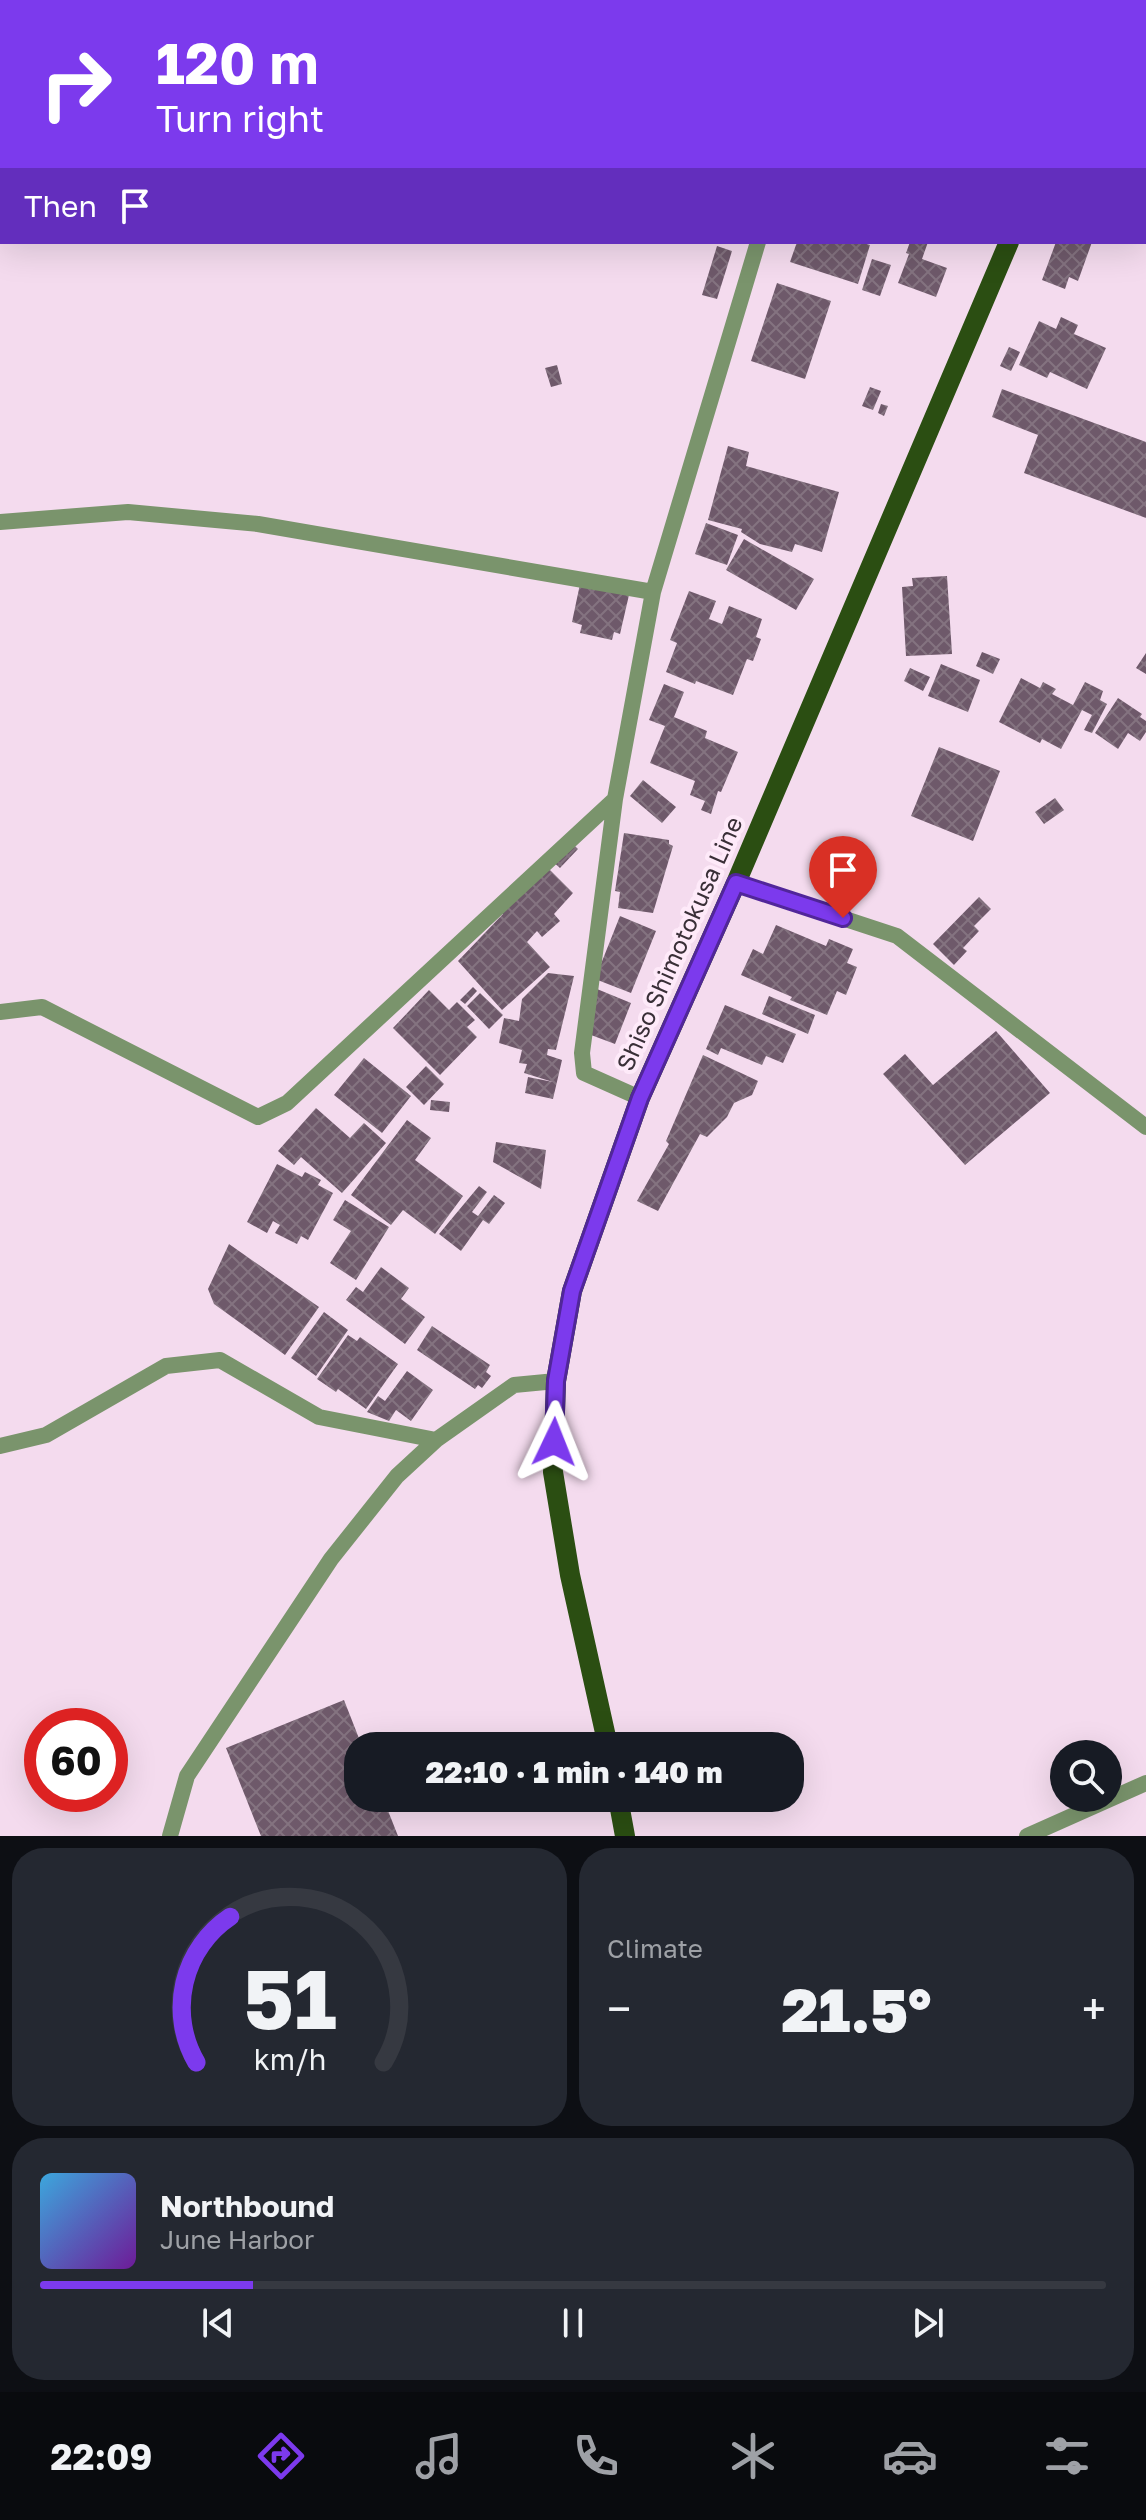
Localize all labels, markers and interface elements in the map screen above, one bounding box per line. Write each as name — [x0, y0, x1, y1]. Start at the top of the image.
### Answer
text: 120 m — [156, 29, 318, 96]
icon: right — [24, 32, 128, 136]
text: Turn right — [156, 97, 324, 140]
icon: arrive — [113, 184, 157, 228]
text: Then — [24, 188, 97, 224]
street label: Shiso Shimotokusa Line — [609, 812, 748, 1075]
pin — [809, 836, 877, 918]
icon: arrive — [821, 848, 865, 892]
position arrow — [512, 1400, 596, 1484]
speed limit sign: 60 — [24, 1708, 128, 1812]
map controls — [1050, 1740, 1122, 1812]
button: search — [1050, 1740, 1122, 1812]
text: 22:10 · 1 min · 140 m — [425, 1754, 723, 1790]
text: Climate — [607, 1933, 703, 1964]
text: 51 — [243, 1947, 336, 2047]
text: 21.5° — [782, 1973, 931, 2045]
text: − — [607, 1982, 631, 2035]
text: + — [1082, 1982, 1106, 2035]
text: km/h — [253, 2042, 326, 2076]
text: Northbound — [160, 2188, 334, 2224]
text: June Harbor — [160, 2224, 314, 2255]
icon: previous — [196, 2301, 240, 2345]
icon: pause — [551, 2301, 595, 2345]
icon: next — [906, 2301, 950, 2345]
icon: directions — [253, 2428, 309, 2484]
icon: music — [411, 2428, 467, 2484]
icon: phone — [568, 2428, 624, 2484]
icon: climate — [725, 2428, 781, 2484]
icon: car — [882, 2428, 938, 2484]
icon: filters — [1039, 2428, 1095, 2484]
text: 22:09 — [51, 2435, 152, 2478]

